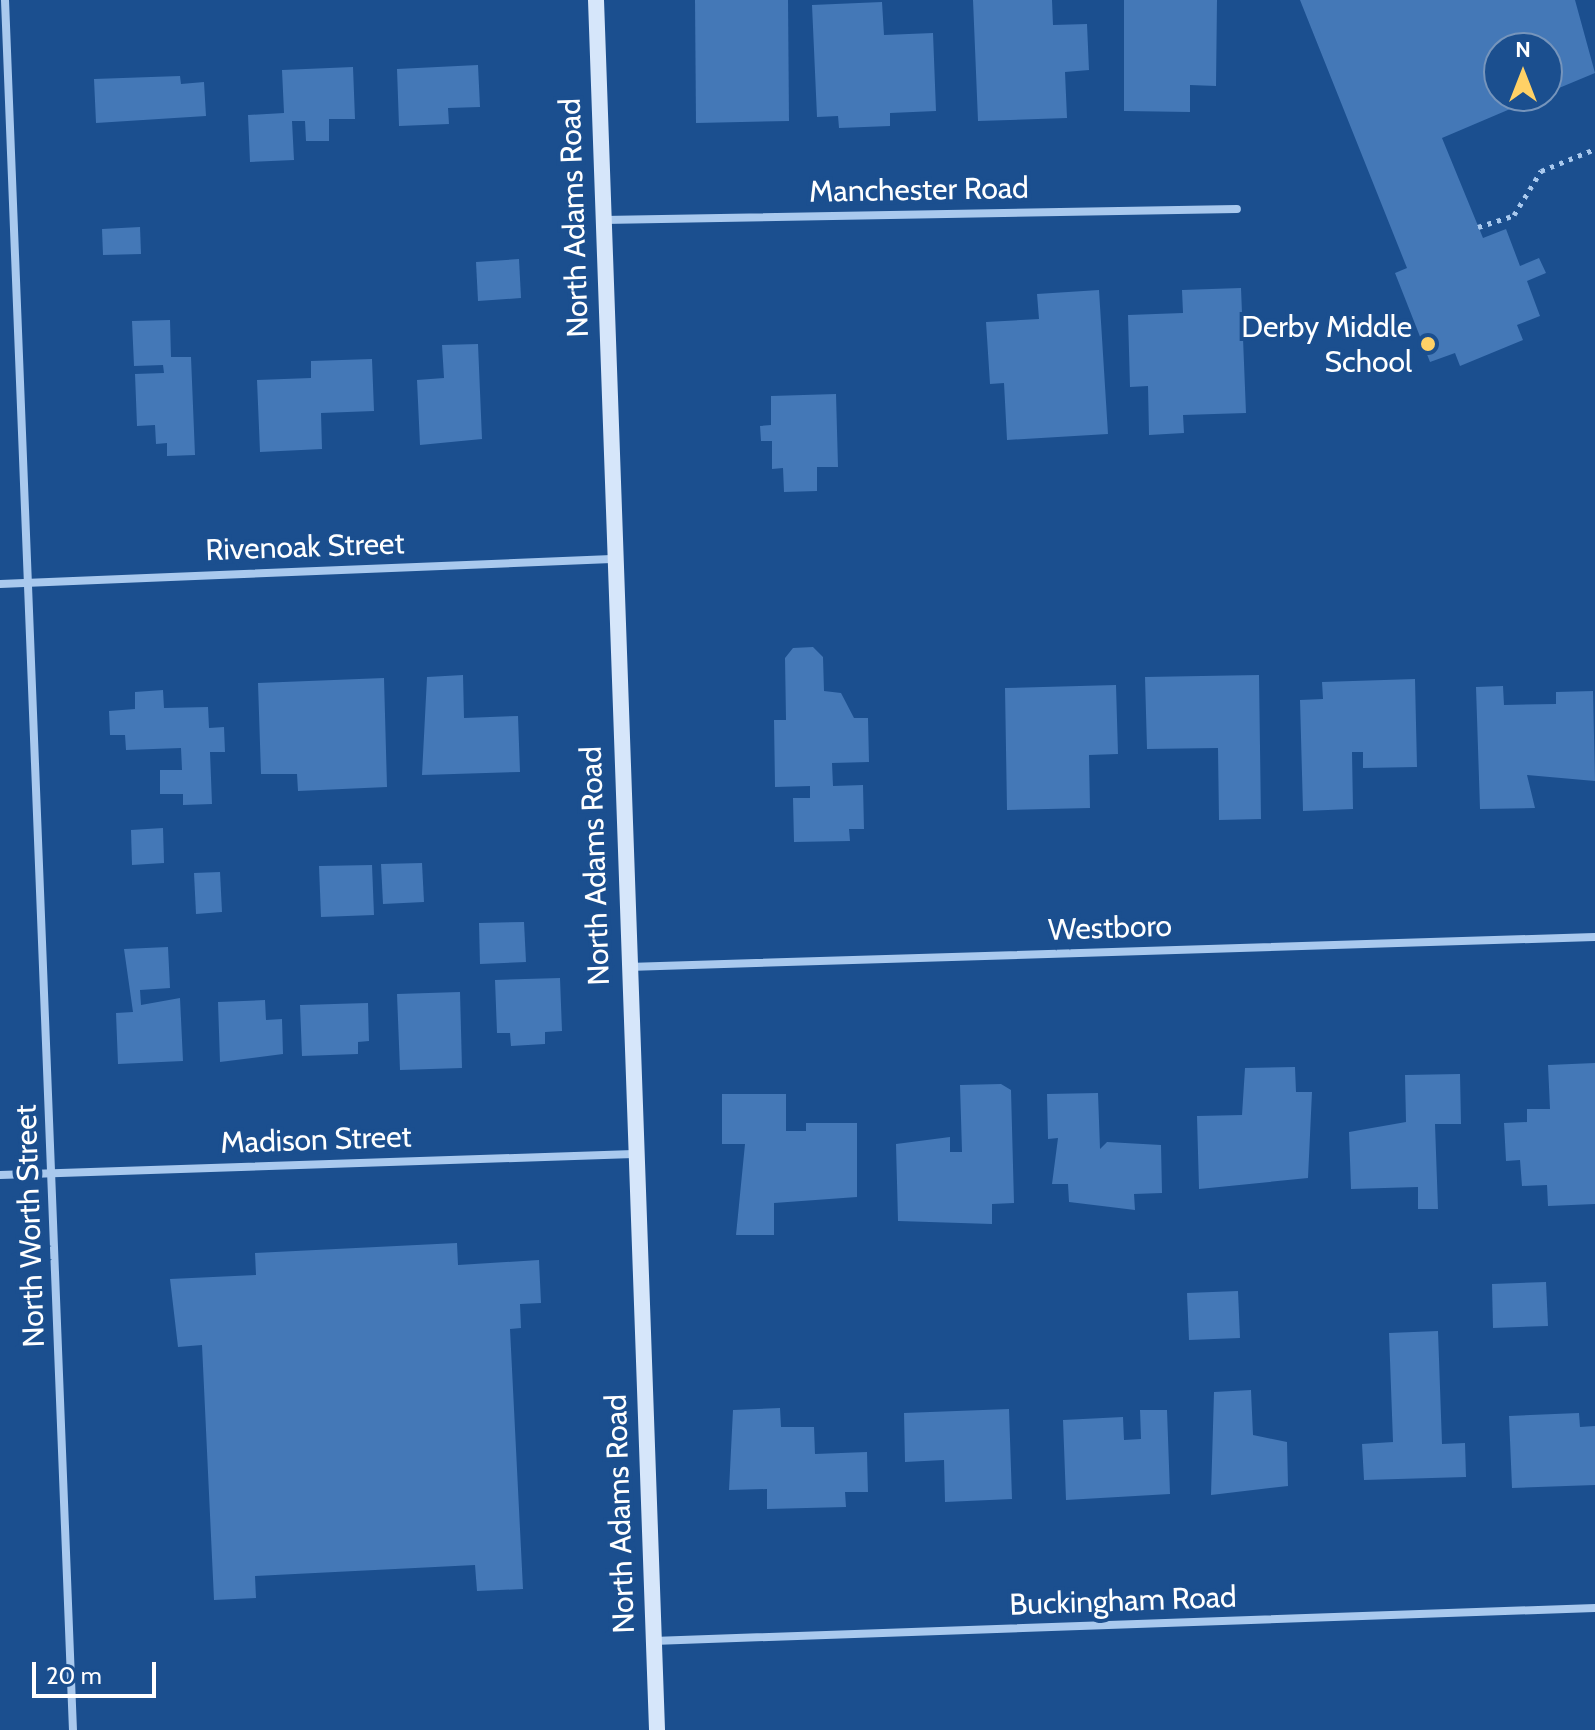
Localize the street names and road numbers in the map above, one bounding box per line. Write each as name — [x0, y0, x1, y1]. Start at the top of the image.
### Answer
street label: North Adams Road — [552, 98, 596, 338]
street label: Manchester Road — [809, 170, 1029, 210]
street label: Rivenoak Street — [205, 526, 405, 568]
street label: North Adams Road — [573, 746, 617, 986]
street label: Westboro — [1047, 908, 1173, 948]
street label: North Worth Street — [8, 1104, 52, 1348]
street label: Madison Street — [220, 1119, 412, 1161]
street label: North Adams Road — [598, 1394, 642, 1634]
street label: Buckingham Road — [1009, 1579, 1237, 1623]

